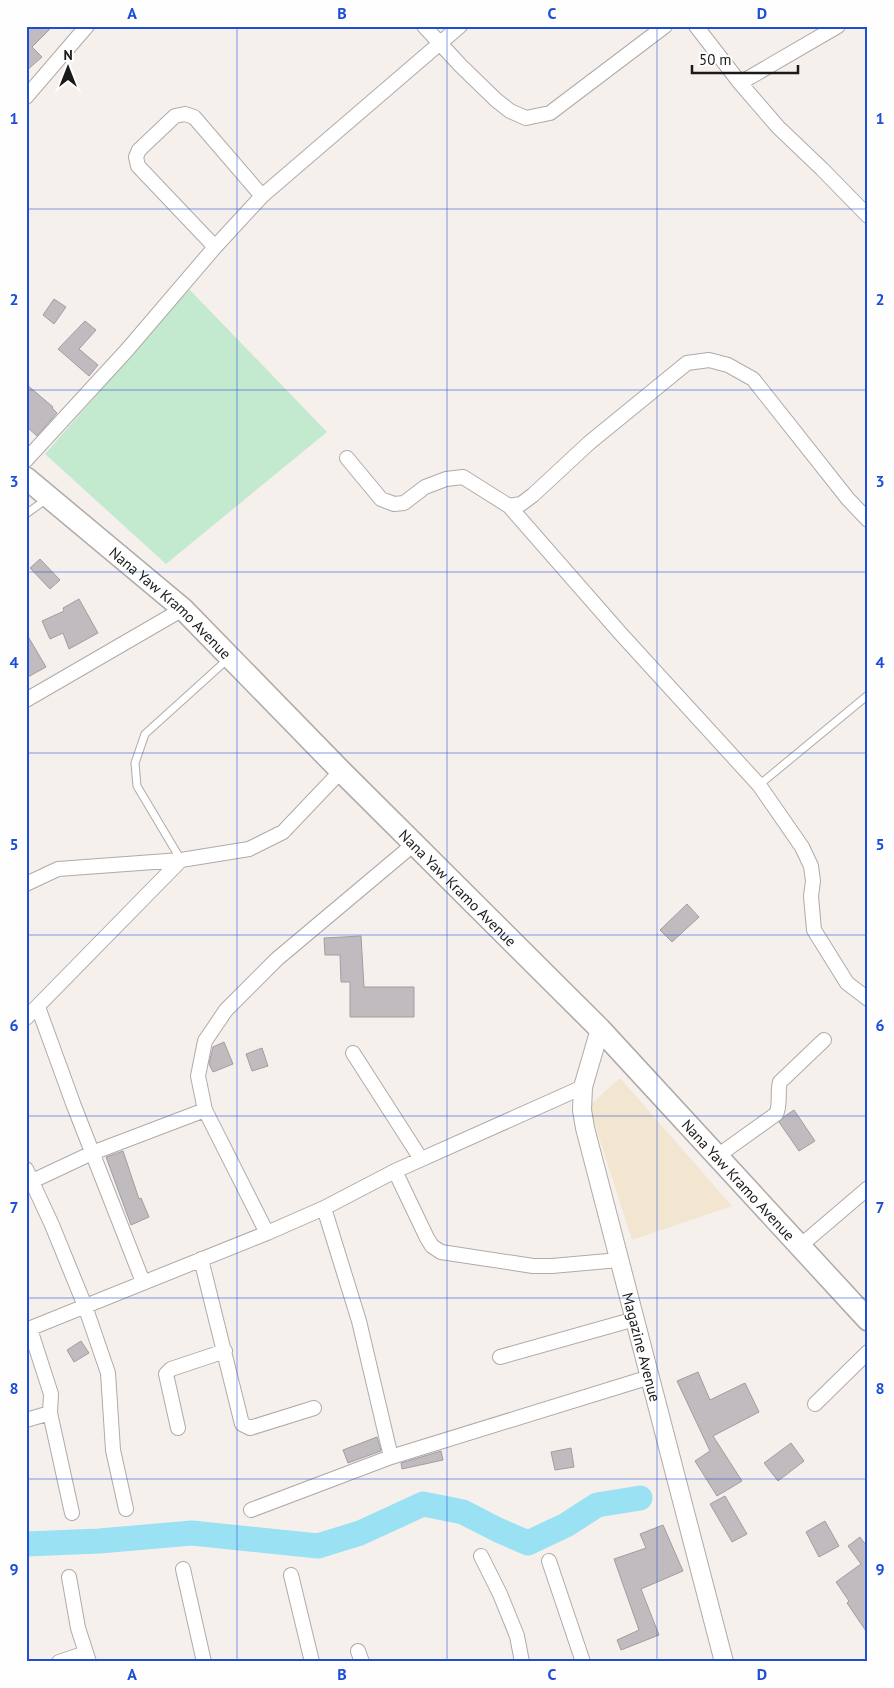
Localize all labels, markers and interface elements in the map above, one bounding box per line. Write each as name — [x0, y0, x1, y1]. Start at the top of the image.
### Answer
text: A — [127, 3, 137, 23]
text: B — [337, 3, 347, 23]
text: C — [548, 3, 557, 23]
text: D — [757, 3, 767, 23]
north arrow — [42, 42, 92, 92]
scale bar — [692, 42, 798, 74]
text: N — [63, 46, 73, 64]
text: 50 m — [699, 50, 732, 69]
text: 1 — [9, 108, 19, 128]
text: 1 — [875, 108, 885, 128]
text: 2 — [9, 289, 19, 309]
text: 2 — [875, 289, 885, 309]
text: 3 — [9, 471, 19, 491]
text: 3 — [875, 471, 885, 491]
street label: Nana Yaw Kramo Avenue — [106, 542, 236, 663]
text: 4 — [9, 652, 19, 672]
text: 4 — [875, 652, 885, 672]
street label: Nana Yaw Kramo Avenue — [395, 825, 521, 950]
text: 5 — [9, 834, 19, 854]
text: 5 — [875, 834, 885, 854]
text: 6 — [9, 1015, 19, 1035]
text: 6 — [875, 1015, 885, 1035]
street label: Nana Yaw Kramo Avenue — [678, 1115, 799, 1244]
text: 7 — [9, 1197, 19, 1217]
text: 7 — [875, 1197, 885, 1217]
street label: Magazine Avenue — [619, 1290, 665, 1404]
text: 8 — [9, 1378, 19, 1398]
text: 8 — [875, 1378, 885, 1398]
text: 9 — [9, 1559, 19, 1579]
text: 9 — [875, 1559, 885, 1579]
text: A — [127, 1664, 137, 1684]
text: B — [337, 1664, 347, 1684]
text: C — [548, 1664, 557, 1684]
text: D — [757, 1664, 767, 1684]

